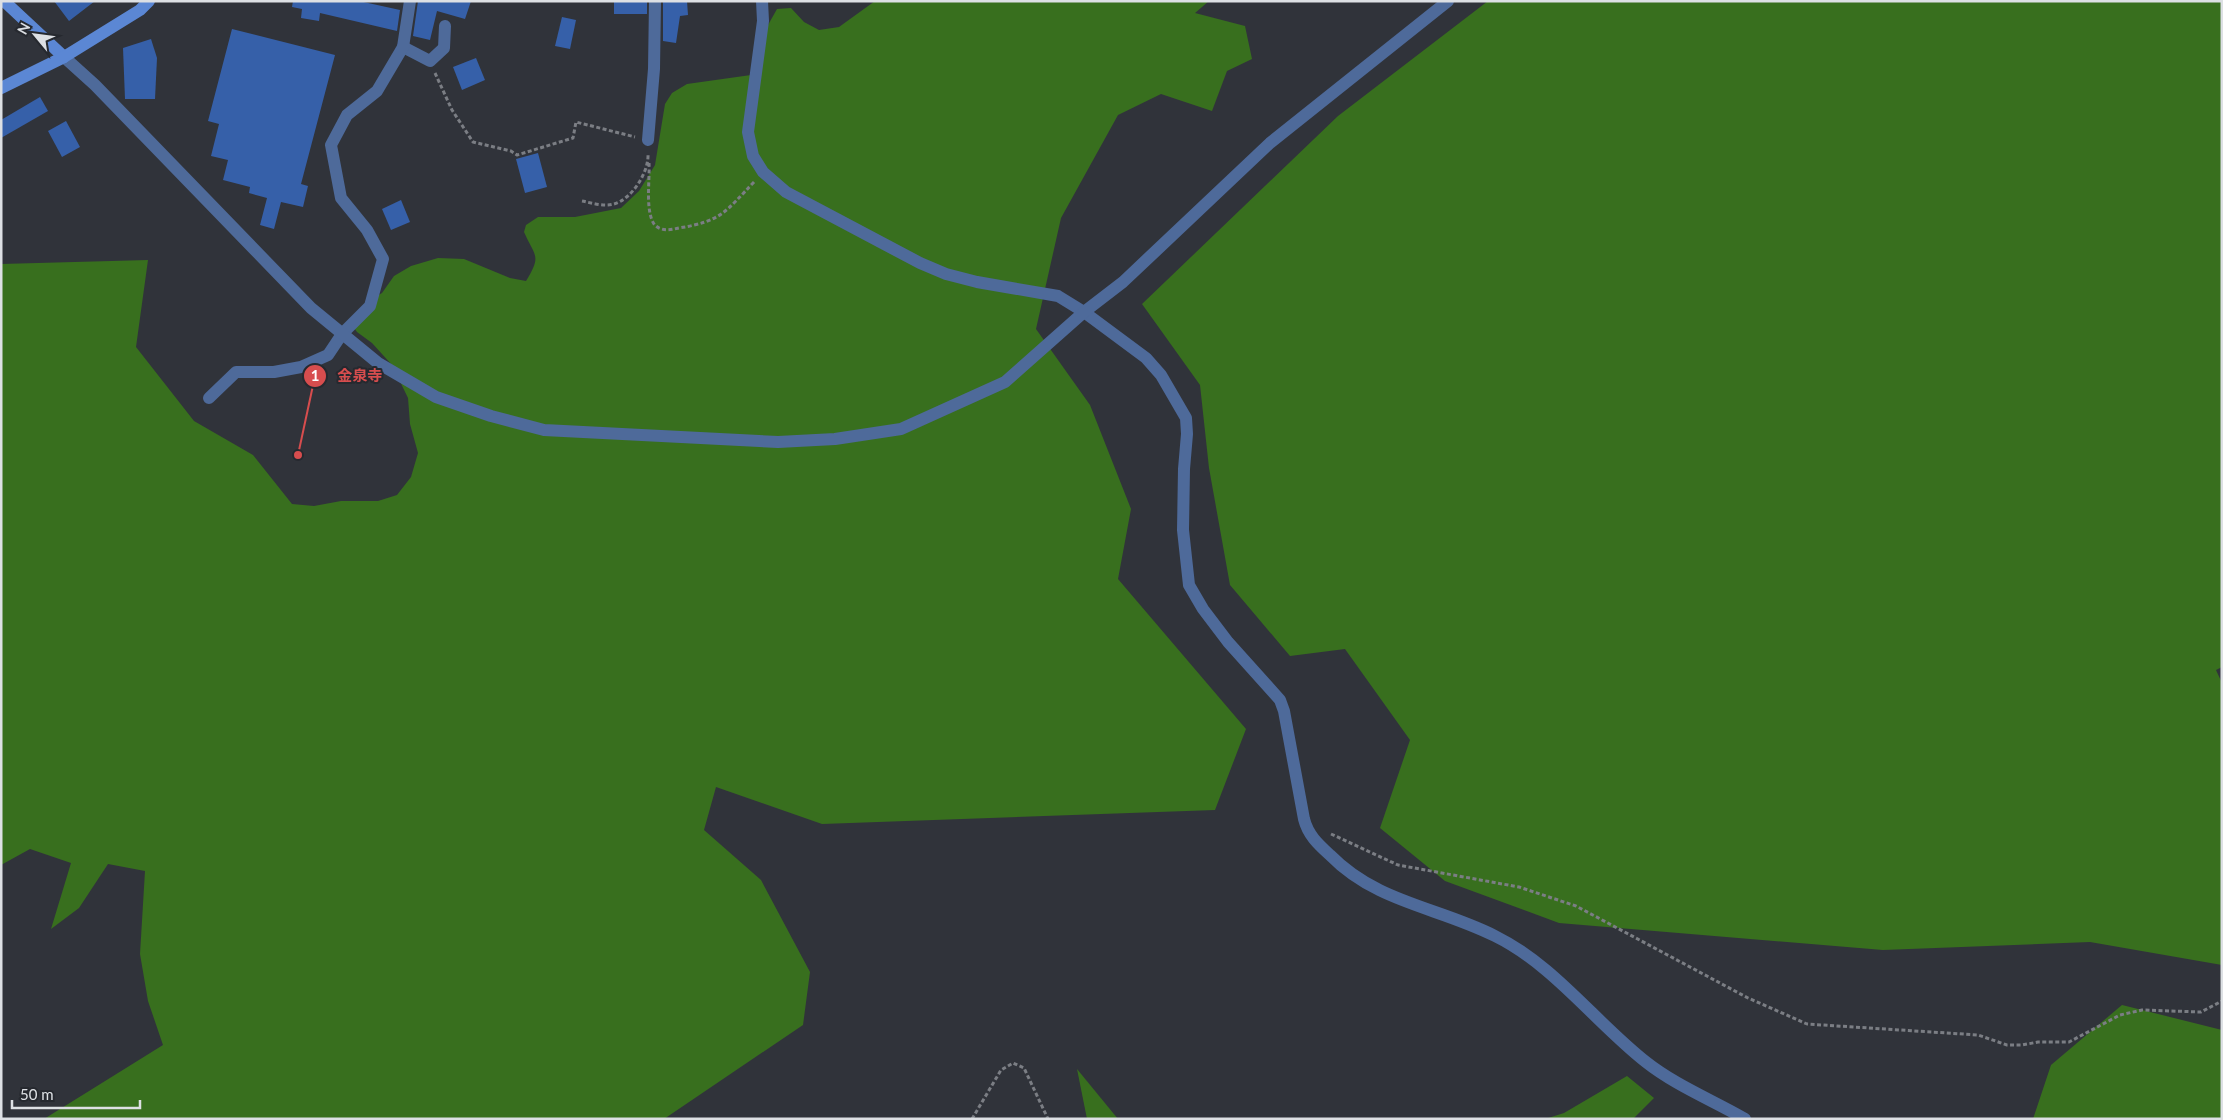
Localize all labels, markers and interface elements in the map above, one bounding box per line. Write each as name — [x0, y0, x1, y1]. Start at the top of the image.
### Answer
north arrow — [10, 10, 60, 60]
text: N — [13, 20, 33, 37]
callout: 金泉寺 — [303, 361, 393, 391]
text: 1 — [311, 366, 319, 384]
text: 金泉寺 — [337, 366, 383, 384]
scale bar — [12, 1078, 140, 1110]
text: 50 m — [20, 1085, 54, 1103]

